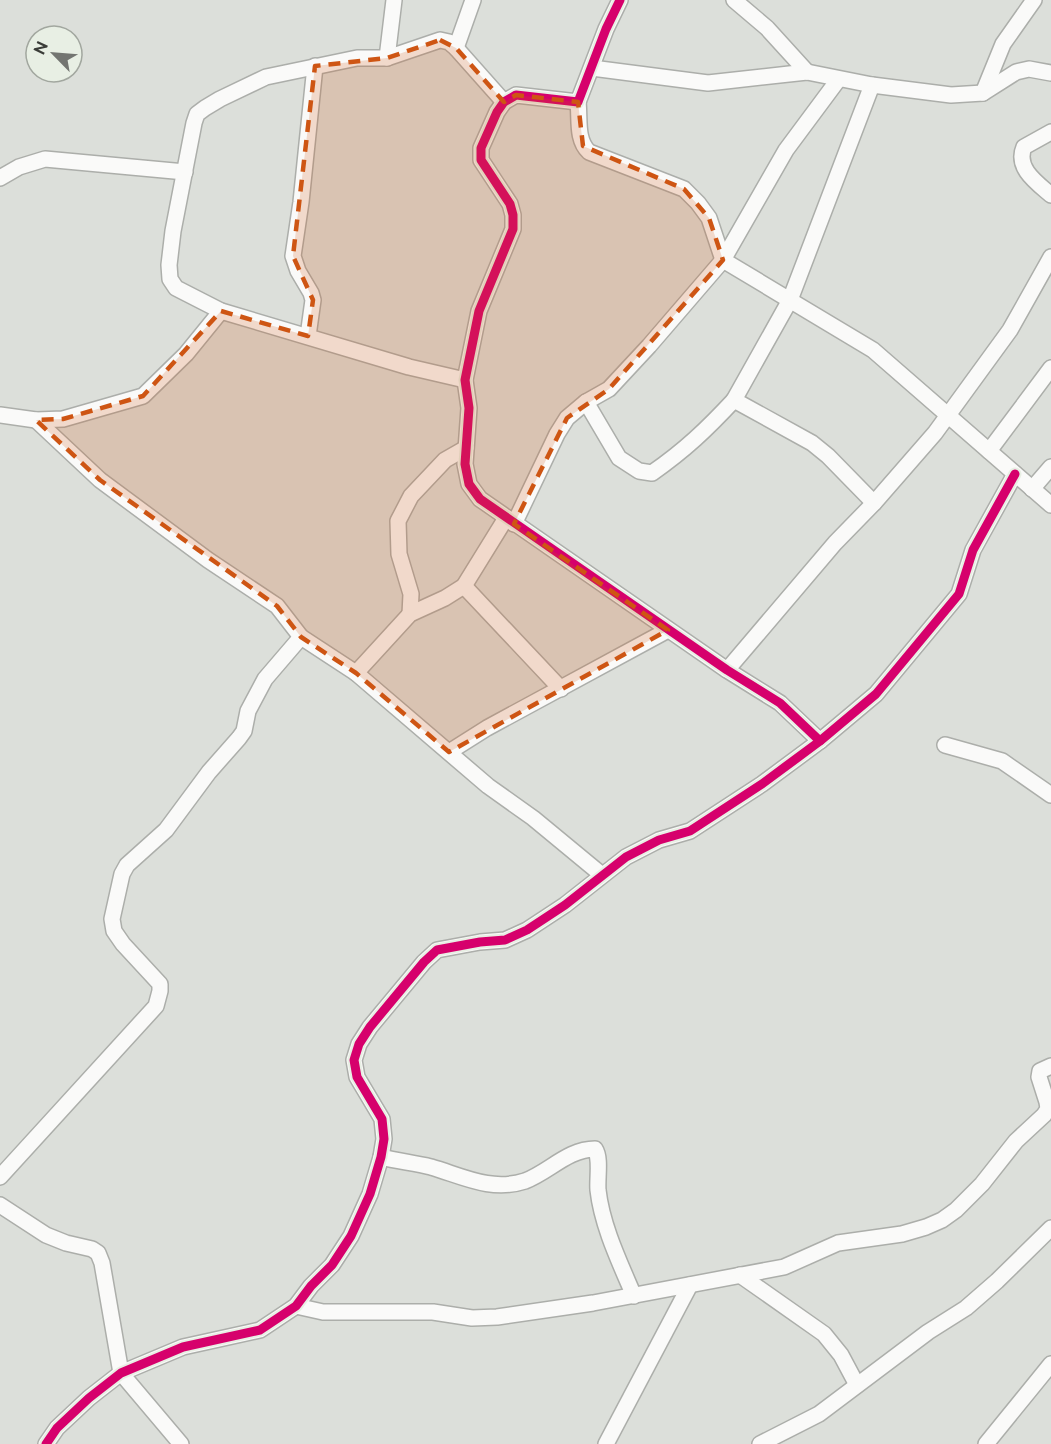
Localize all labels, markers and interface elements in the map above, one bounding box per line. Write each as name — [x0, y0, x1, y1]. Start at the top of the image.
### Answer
north arrow — [24, 24, 84, 84]
text: N — [30, 38, 52, 57]

